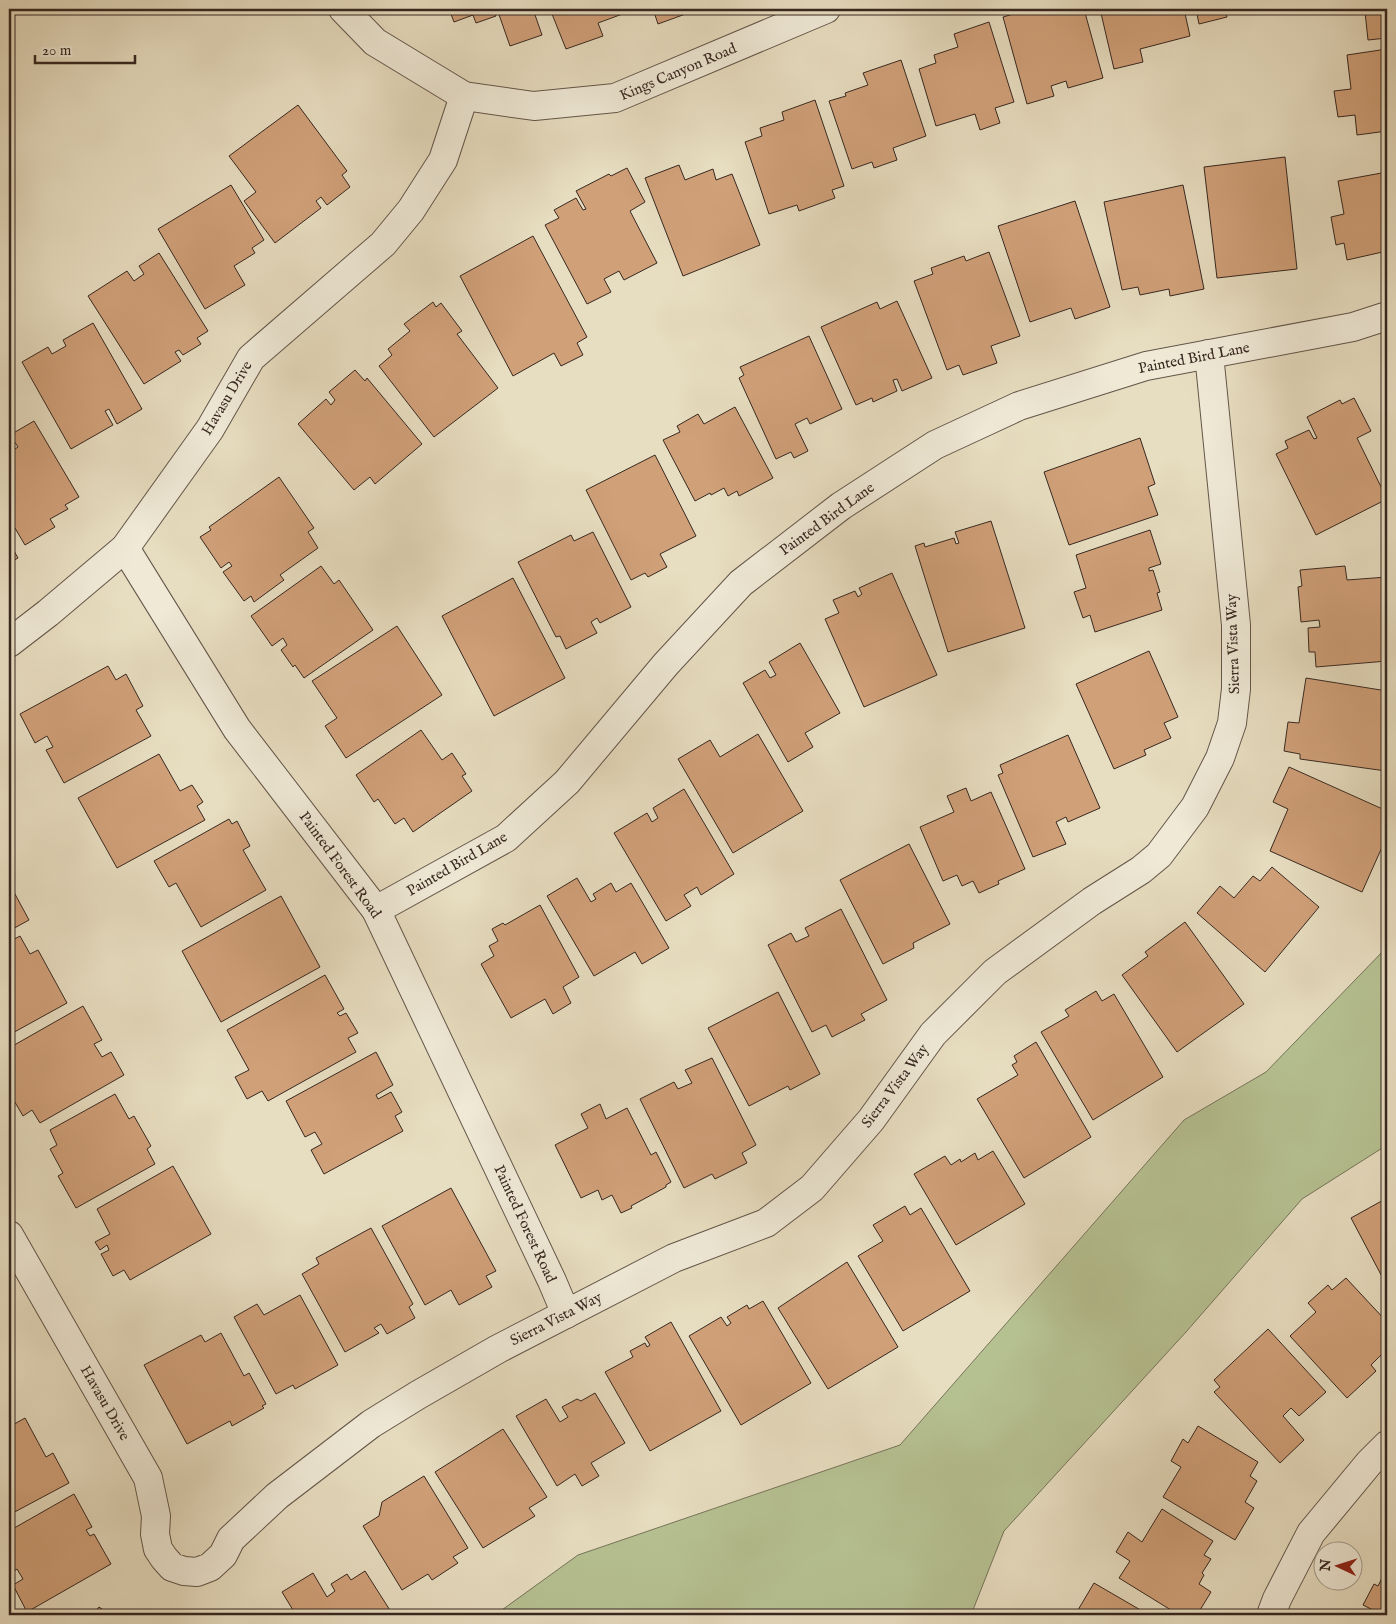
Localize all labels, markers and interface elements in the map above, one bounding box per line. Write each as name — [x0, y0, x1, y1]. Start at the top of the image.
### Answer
scale bar — [35, 32, 135, 64]
street label: Kings Canyon Road — [617, 38, 740, 105]
text: 20 m — [42, 41, 72, 60]
street label: Painted Bird Lane — [1137, 338, 1251, 378]
street label: Havasu Drive — [197, 357, 257, 439]
street label: Painted Bird Lane — [776, 478, 878, 560]
street label: Sierra Vista Way — [1222, 593, 1244, 694]
street label: Painted Forest Road — [295, 808, 386, 923]
street label: Painted Bird Lane — [403, 827, 511, 900]
street label: Sierra Vista Way — [857, 1040, 933, 1132]
street label: Painted Forest Road — [489, 1162, 561, 1287]
street label: Sierra Vista Way — [507, 1287, 606, 1350]
street label: Havasu Drive — [76, 1362, 134, 1444]
north arrow — [1314, 1542, 1364, 1592]
text: N — [1317, 1558, 1335, 1573]

